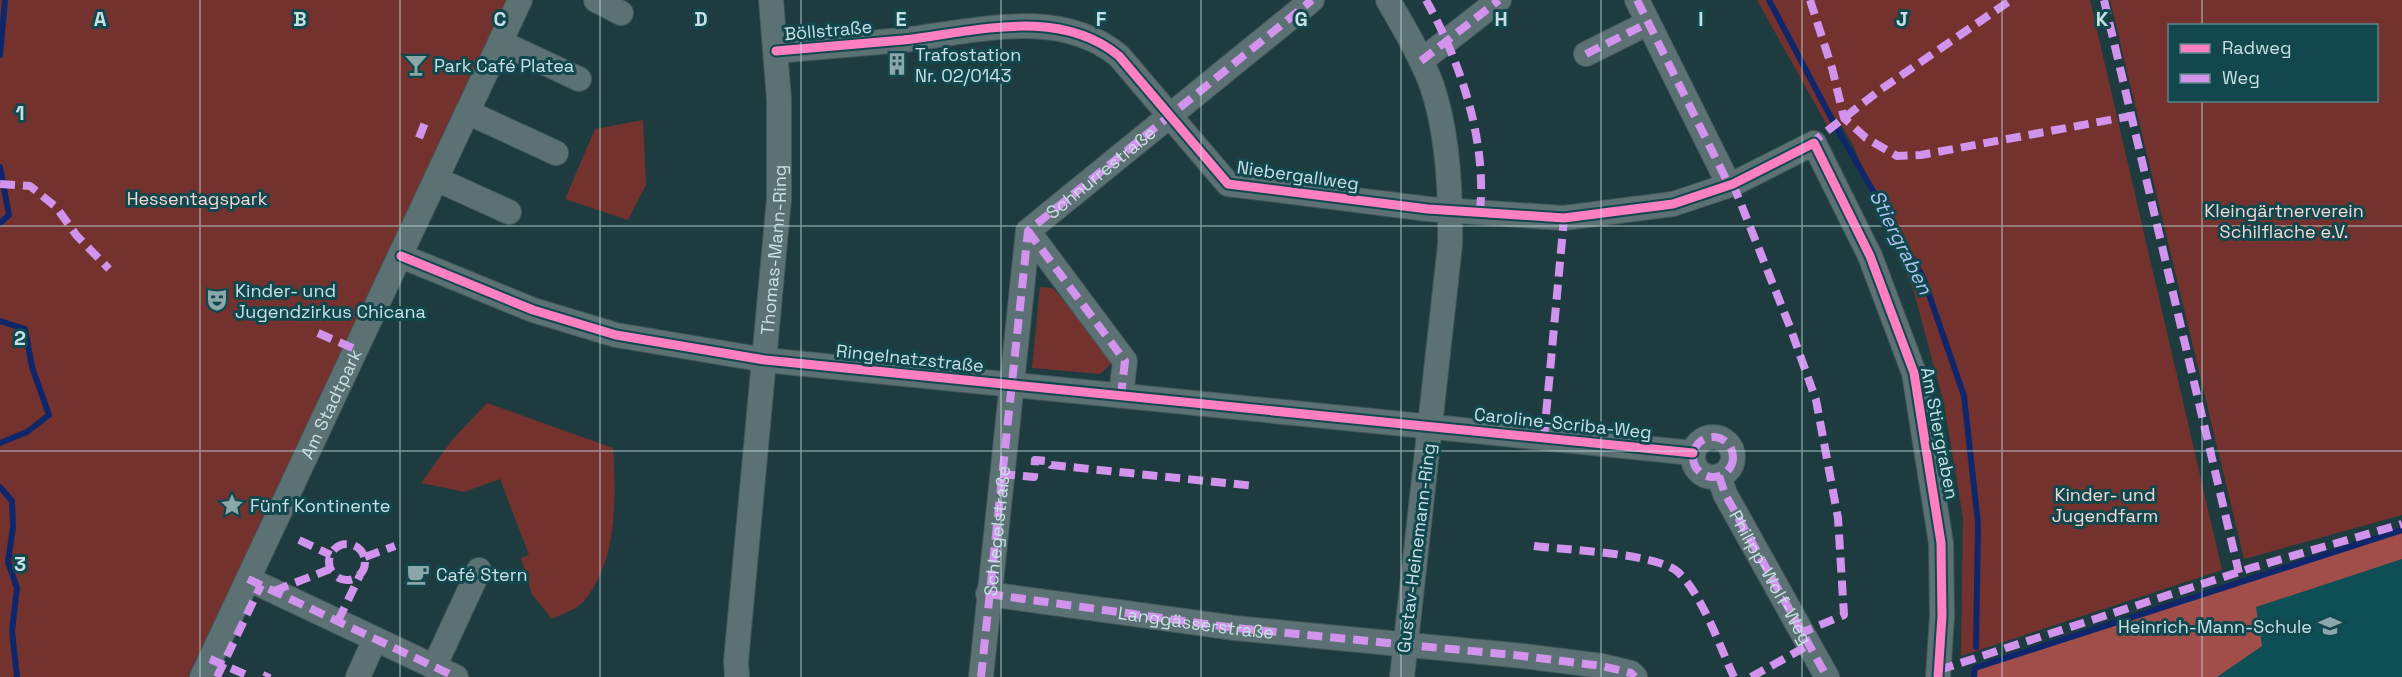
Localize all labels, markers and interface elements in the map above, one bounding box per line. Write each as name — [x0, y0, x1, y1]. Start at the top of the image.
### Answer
text: A — [94, 6, 107, 32]
text: B — [293, 6, 307, 32]
text: C — [494, 6, 507, 32]
text: D — [694, 6, 708, 32]
text: E — [895, 6, 907, 32]
text: F — [1096, 6, 1107, 32]
text: G — [1294, 6, 1308, 32]
text: H — [1494, 6, 1508, 32]
text: I — [1698, 6, 1704, 32]
text: J — [1896, 6, 1908, 32]
text: K — [2096, 6, 2109, 32]
street label: Böllstraße — [783, 15, 873, 45]
legend — [2168, 24, 2378, 102]
text: Radweg — [2222, 36, 2292, 59]
place label: Trafostation Nr. 02/0143 — [915, 43, 1021, 87]
building icon: Trafostation Nr. 02/0143 — [884, 51, 910, 77]
bar icon: Park Café Platea — [403, 52, 429, 78]
place label: Park Café Platea — [434, 54, 574, 77]
text: Weg — [2222, 66, 2260, 89]
text: 1 — [15, 100, 25, 126]
street label: Schnurrestraße — [1041, 120, 1160, 224]
street label: Niebergallweg — [1236, 155, 1360, 195]
street label: Thomas-Mann-Ring — [755, 165, 791, 336]
water label: Stiergraben — [1864, 185, 1939, 299]
park label: Hessentagspark — [127, 187, 268, 210]
park label: Kleingärtnerverein Schilflache e.V. — [2204, 199, 2364, 243]
place label: Kinder- und Jugendzirkus Chicana — [235, 279, 426, 323]
theatre icon: Kinder- und Jugendzirkus Chicana — [204, 287, 230, 313]
text: 2 — [14, 325, 26, 351]
street label: Ringelnatzstraße — [835, 339, 985, 377]
street label: Am Stadtpark — [295, 345, 366, 462]
street label: Am Stiergraben — [1916, 365, 1964, 501]
street label: Caroline-Scriba-Weg — [1473, 402, 1653, 444]
street label: Gustav-Heinemann-Ring — [1392, 442, 1440, 654]
street label: Schlegelstraße — [978, 464, 1015, 597]
park label: Kinder- und Jugendfarm — [2052, 483, 2158, 527]
place icon: Fünf Kontinente — [219, 492, 245, 518]
place label: Fünf Kontinente — [250, 494, 390, 517]
street label: Philipp-Wolf-Weg — [1725, 506, 1818, 648]
text: 3 — [14, 551, 26, 577]
cafe icon: Café Stern — [405, 561, 431, 587]
place label: Café Stern — [436, 563, 528, 586]
street label: Langgässerstraße — [1117, 601, 1275, 643]
school or university icon: Heinrich-Mann-Schule — [2317, 613, 2343, 639]
place label: Heinrich-Mann-Schule — [2118, 615, 2312, 638]

